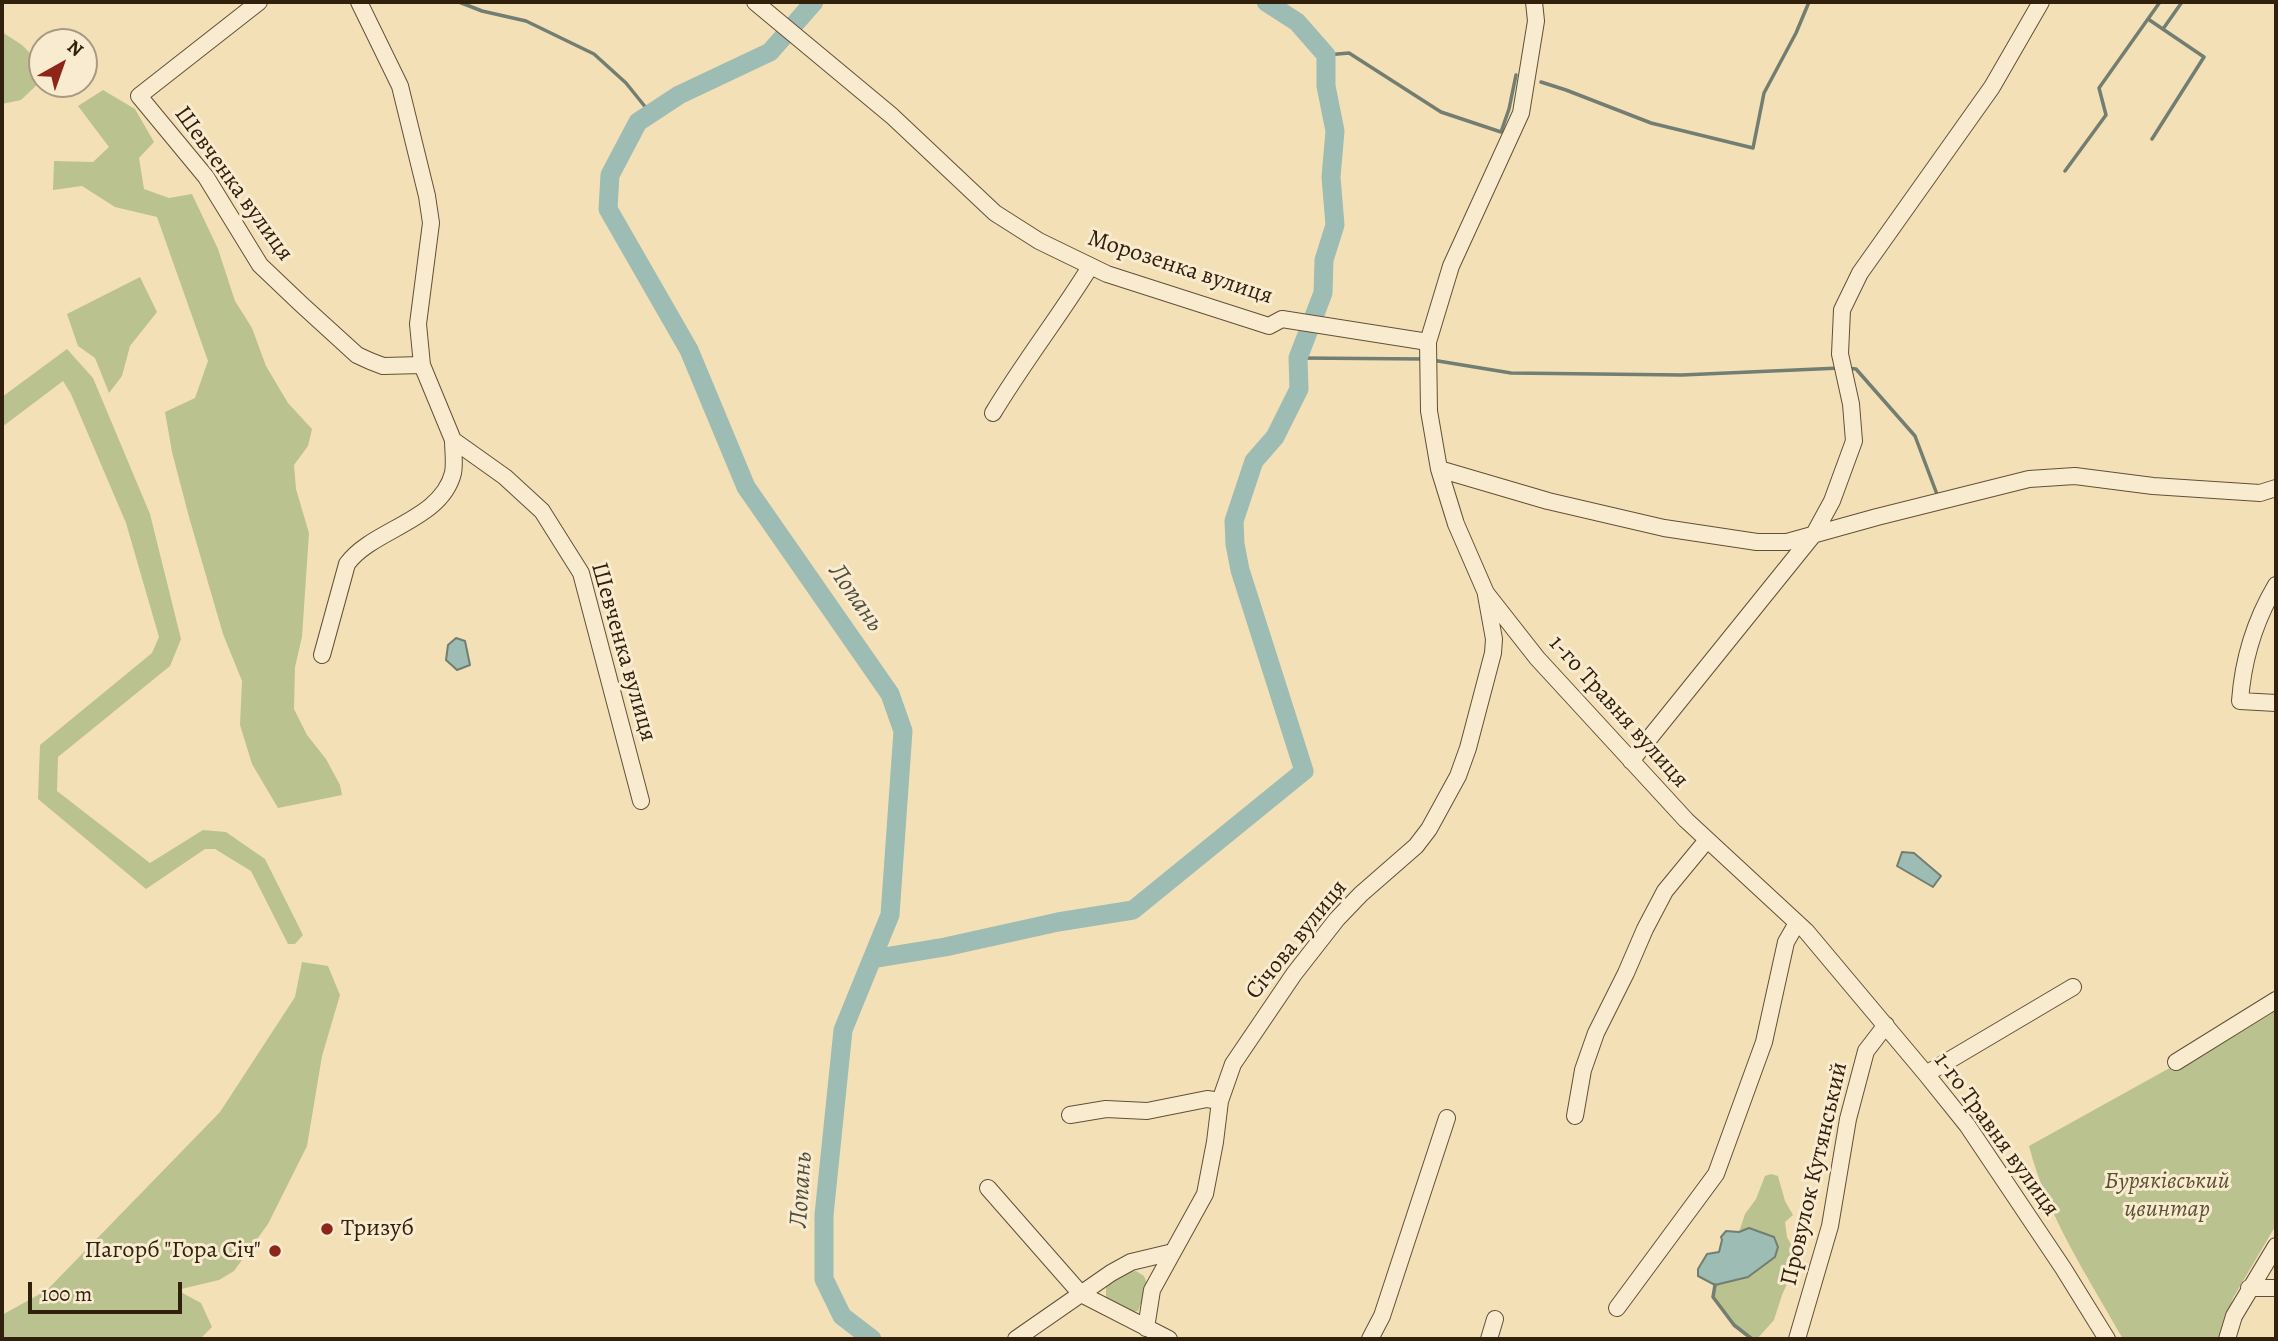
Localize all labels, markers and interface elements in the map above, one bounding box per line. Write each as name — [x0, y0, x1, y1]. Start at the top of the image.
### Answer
north arrow — [28, 28, 98, 98]
text: N — [62, 34, 89, 63]
street label: Шевченка вулиця — [167, 101, 299, 267]
street label: Морозенка вулиця — [1084, 224, 1276, 312]
water label: Лопань — [820, 558, 890, 638]
street label: Шевченка вулиця — [584, 559, 662, 745]
street label: 1-го Травня вулиця — [1542, 630, 1694, 794]
street label: Січова вулиця — [1240, 874, 1354, 1006]
street label: 1-го Травня вулиця — [1927, 1048, 2065, 1222]
street label: Провулок Кутянський — [1775, 1059, 1855, 1289]
water label: Лопань — [784, 1151, 820, 1229]
park label: Буряківський цвинтар — [2104, 1168, 2230, 1224]
place label: Тризуб — [341, 1215, 414, 1243]
marker: Тризуб — [319, 1221, 335, 1237]
place label: Пагорб "Гора Січ" — [85, 1237, 261, 1265]
marker: Пагорб "Гора Січ" — [267, 1243, 283, 1259]
scale bar — [32, 1268, 186, 1312]
text: 100 m — [41, 1280, 92, 1308]

